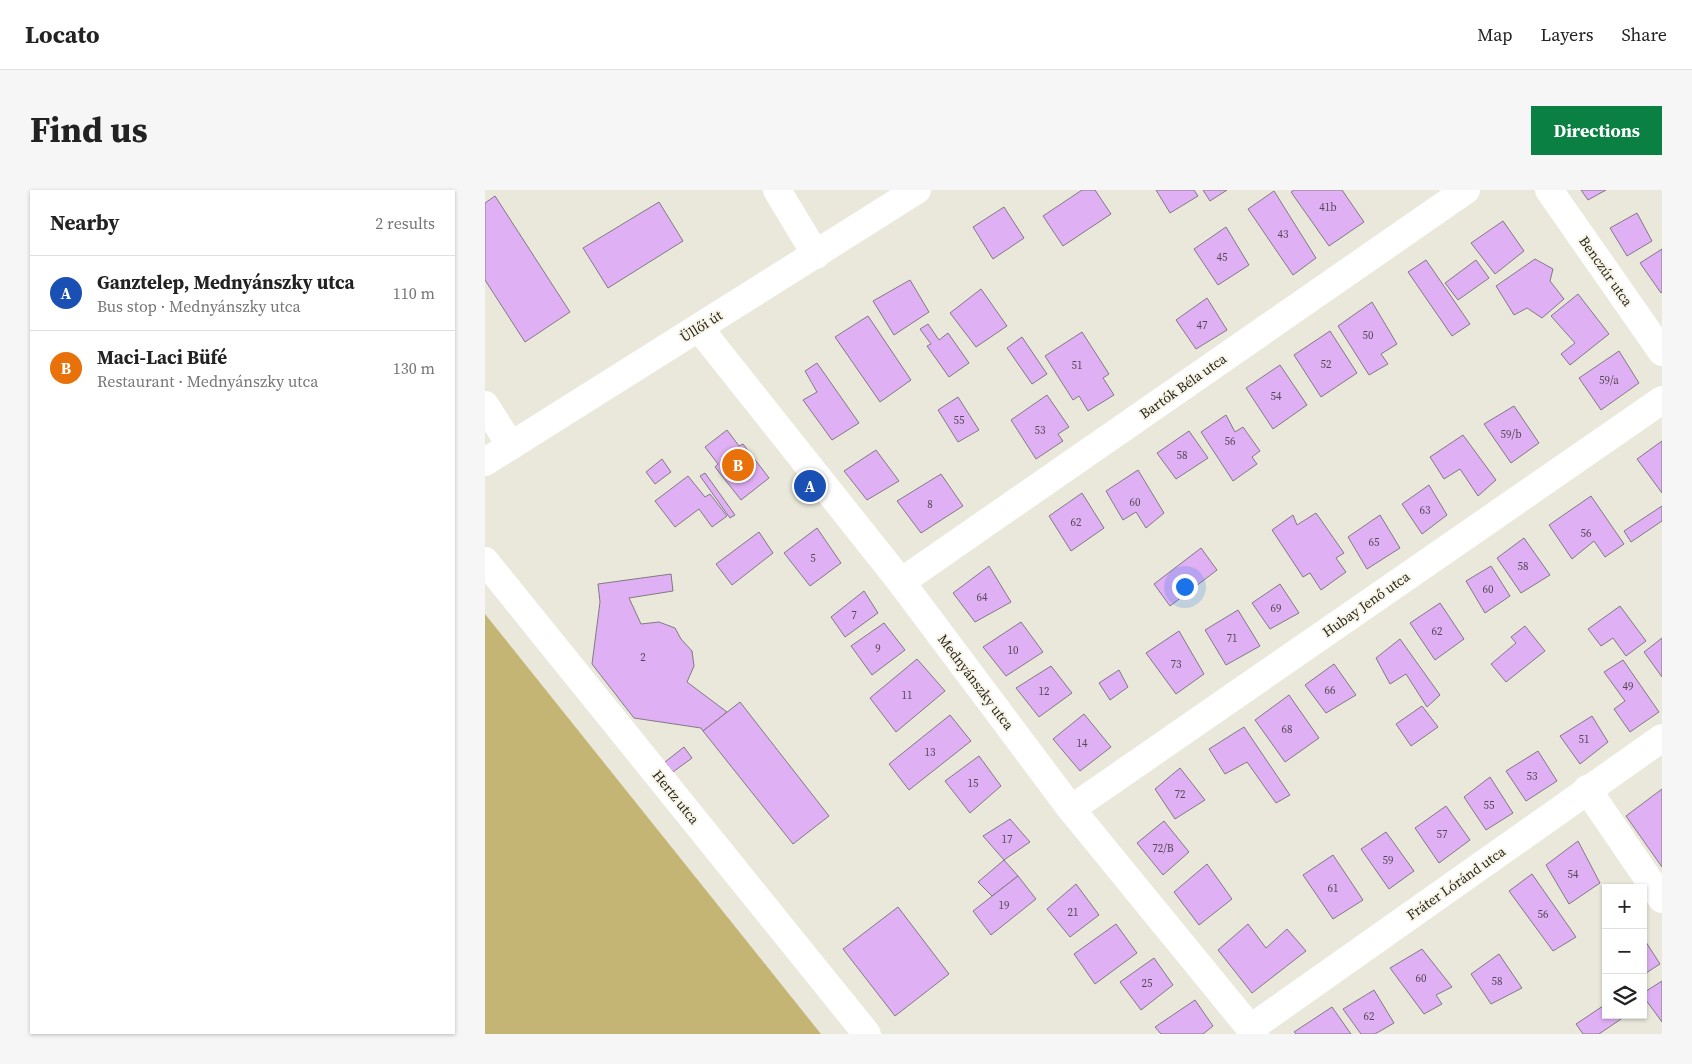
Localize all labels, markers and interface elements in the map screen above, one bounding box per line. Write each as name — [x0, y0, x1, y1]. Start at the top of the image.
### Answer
text: Locato — [25, 18, 100, 51]
text: Map — [1477, 22, 1512, 47]
text: Layers — [1540, 22, 1593, 47]
text: Share — [1621, 22, 1667, 47]
text: Find us — [30, 106, 148, 154]
button: Directions — [1531, 106, 1662, 155]
house number: 41b — [1319, 200, 1337, 215]
text: Nearby — [50, 208, 120, 237]
text: 2 results — [375, 212, 435, 234]
house number: 43 — [1278, 227, 1289, 242]
street label: Benczúr utca — [1574, 232, 1638, 311]
house number: 45 — [1217, 250, 1228, 265]
text: Ganztelep, Mednyánszky utca — [97, 269, 355, 295]
text: A — [61, 282, 71, 304]
text: 110 m — [393, 282, 435, 304]
text: Bus stop · Mednyánszky utca — [97, 295, 301, 317]
street label: Üllői út — [676, 305, 726, 347]
house number: 47 — [1197, 318, 1208, 333]
house number: 50 — [1363, 328, 1374, 343]
text: Maci-Laci Büfé — [97, 344, 227, 370]
street label: Bartók Béla utca — [1136, 348, 1231, 423]
text: B — [61, 357, 71, 379]
text: 130 m — [393, 357, 435, 379]
house number: 52 — [1321, 357, 1332, 372]
house number: 51 — [1072, 358, 1083, 373]
text: Restaurant · Mednyánszky utca — [97, 370, 318, 392]
house number: 59/a — [1599, 373, 1619, 388]
house number: 54 — [1271, 389, 1282, 404]
house number: 55 — [954, 413, 965, 428]
house number: 53 — [1035, 423, 1046, 438]
house number: 59/b — [1501, 427, 1521, 442]
house number: 56 — [1225, 434, 1236, 449]
pin: B — [722, 446, 754, 484]
house number: 58 — [1177, 448, 1188, 463]
pin: A — [794, 467, 826, 505]
house number: 60 — [1130, 495, 1141, 510]
house number: 8 — [927, 497, 933, 512]
house number: 63 — [1420, 503, 1431, 518]
house number: 62 — [1071, 515, 1082, 530]
house number: 56 — [1581, 526, 1592, 541]
house number: 65 — [1369, 535, 1380, 550]
house number: 5 — [810, 551, 816, 566]
house number: 58 — [1518, 559, 1529, 574]
street label: Hubay Jenő utca — [1318, 566, 1414, 642]
your location — [1172, 574, 1198, 600]
house number: 60 — [1483, 582, 1494, 597]
house number: 64 — [977, 590, 988, 605]
house number: 69 — [1271, 601, 1282, 616]
house number: 7 — [851, 608, 857, 623]
house number: 62 — [1432, 624, 1443, 639]
street label: Mednyánszky utca — [933, 630, 1019, 735]
house number: 71 — [1227, 631, 1238, 646]
house number: 9 — [875, 641, 881, 656]
house number: 10 — [1008, 643, 1019, 658]
house number: 2 — [640, 650, 646, 665]
house number: 73 — [1171, 657, 1182, 672]
house number: 49 — [1623, 679, 1634, 694]
house number: 66 — [1325, 683, 1336, 698]
house number: 12 — [1039, 684, 1050, 699]
house number: 11 — [902, 688, 913, 703]
house number: 68 — [1282, 722, 1293, 737]
house number: 51 — [1579, 732, 1590, 747]
house number: 14 — [1077, 736, 1088, 751]
house number: 13 — [925, 745, 936, 760]
street label: Hertz utca — [648, 765, 705, 829]
house number: 53 — [1527, 769, 1538, 784]
house number: 15 — [968, 776, 979, 791]
house number: 72 — [1175, 787, 1186, 802]
house number: 55 — [1484, 798, 1495, 813]
house number: 57 — [1437, 827, 1448, 842]
house number: 17 — [1002, 832, 1013, 847]
house number: 72/B — [1152, 841, 1174, 856]
street label: Fráter Lóránd utca — [1402, 841, 1510, 925]
house number: 59 — [1383, 853, 1394, 868]
house number: 54 — [1568, 867, 1579, 882]
house number: 61 — [1328, 881, 1339, 896]
map controls — [1602, 884, 1647, 1019]
button: + — [1602, 884, 1647, 929]
house number: 19 — [999, 898, 1010, 913]
house number: 21 — [1068, 905, 1079, 920]
house number: 56 — [1538, 907, 1549, 922]
button: − — [1602, 929, 1647, 974]
house number: 60 — [1416, 971, 1427, 986]
house number: 58 — [1492, 974, 1503, 989]
button: layers — [1602, 974, 1647, 1019]
house number: 25 — [1142, 976, 1153, 991]
house number: 62 — [1364, 1009, 1375, 1024]

